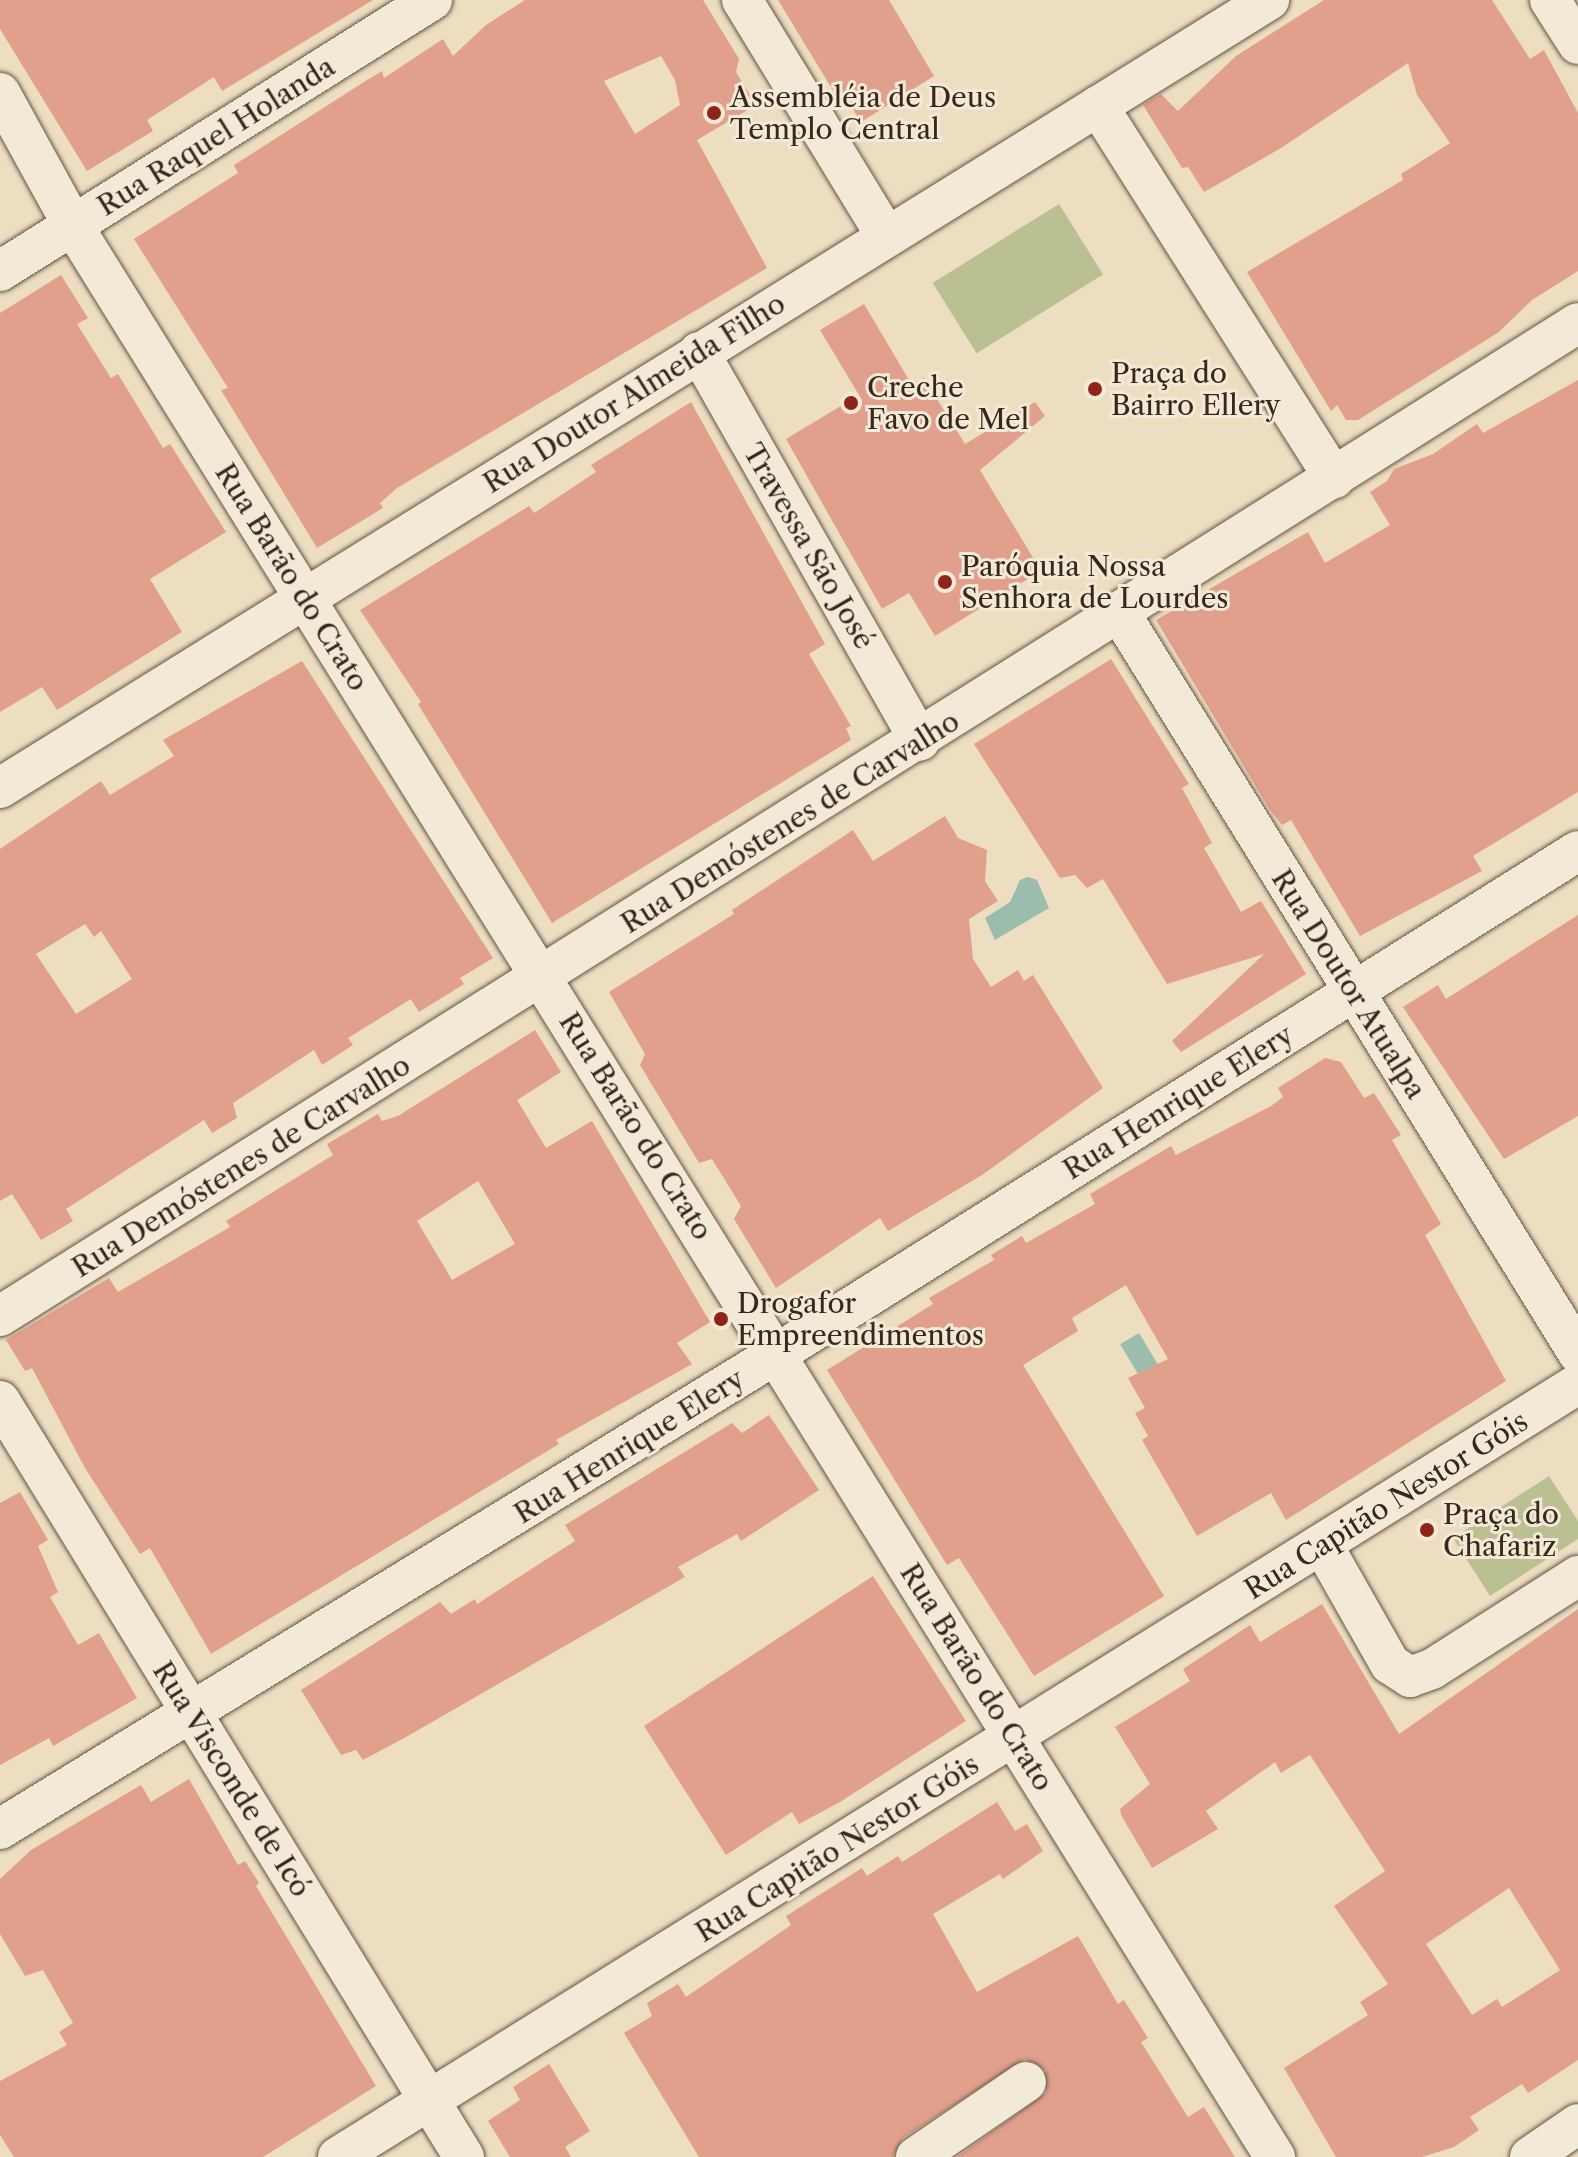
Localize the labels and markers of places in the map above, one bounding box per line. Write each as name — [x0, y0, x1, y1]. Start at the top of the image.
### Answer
place label: Assembléia de Deus Templo Central — [730, 80, 997, 146]
marker: Assembléia de Deus Templo Central — [705, 104, 723, 122]
place label: Praça do Bairro Ellery — [1111, 356, 1281, 422]
place label: Creche Favo de Mel — [867, 370, 1029, 436]
marker: Praça do Bairro Ellery — [1086, 380, 1104, 398]
marker: Creche Favo de Mel — [842, 394, 860, 412]
place label: Paróquia Nossa Senhora de Lourdes — [961, 549, 1229, 615]
marker: Paróquia Nossa Senhora de Lourdes — [936, 573, 954, 591]
place label: Drogafor Empreendimentos — [737, 1286, 984, 1352]
marker: Drogafor Empreendimentos — [712, 1310, 730, 1328]
place label: Praça do Chafariz — [1443, 1497, 1559, 1563]
marker: Praça do Chafariz — [1418, 1521, 1436, 1539]

